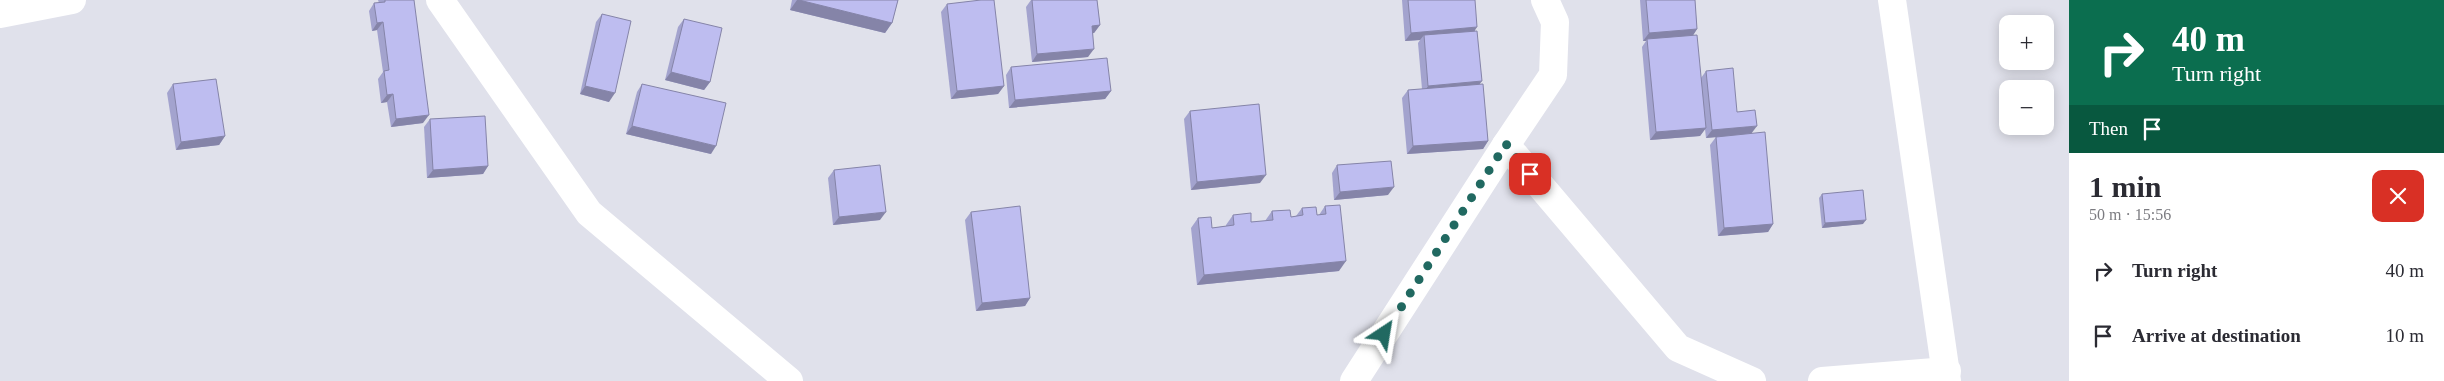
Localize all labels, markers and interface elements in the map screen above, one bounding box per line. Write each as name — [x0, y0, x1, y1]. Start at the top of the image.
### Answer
map controls — [1999, 15, 2054, 135]
button: + — [1999, 15, 2054, 70]
icon: right — [2089, 20, 2154, 85]
text: 40 m — [2172, 20, 2245, 59]
text: Turn right — [2172, 61, 2261, 86]
button: − — [1999, 80, 2054, 135]
icon: arrive — [2138, 115, 2166, 143]
text: Then — [2089, 118, 2128, 139]
pin — [1509, 153, 1551, 195]
icon: arrive — [1516, 160, 1544, 188]
text: 1 min — [2089, 170, 2162, 203]
button: close — [2372, 170, 2424, 222]
text: 50 m · 15:56 — [2089, 206, 2171, 223]
icon: right — [2089, 257, 2117, 285]
text: Turn right — [2132, 260, 2217, 281]
text: 40 m — [2385, 260, 2424, 281]
position arrow — [1357, 307, 1409, 359]
icon: arrive — [2089, 322, 2117, 350]
text: Arrive at destination — [2132, 325, 2301, 346]
text: 10 m — [2385, 325, 2424, 346]

